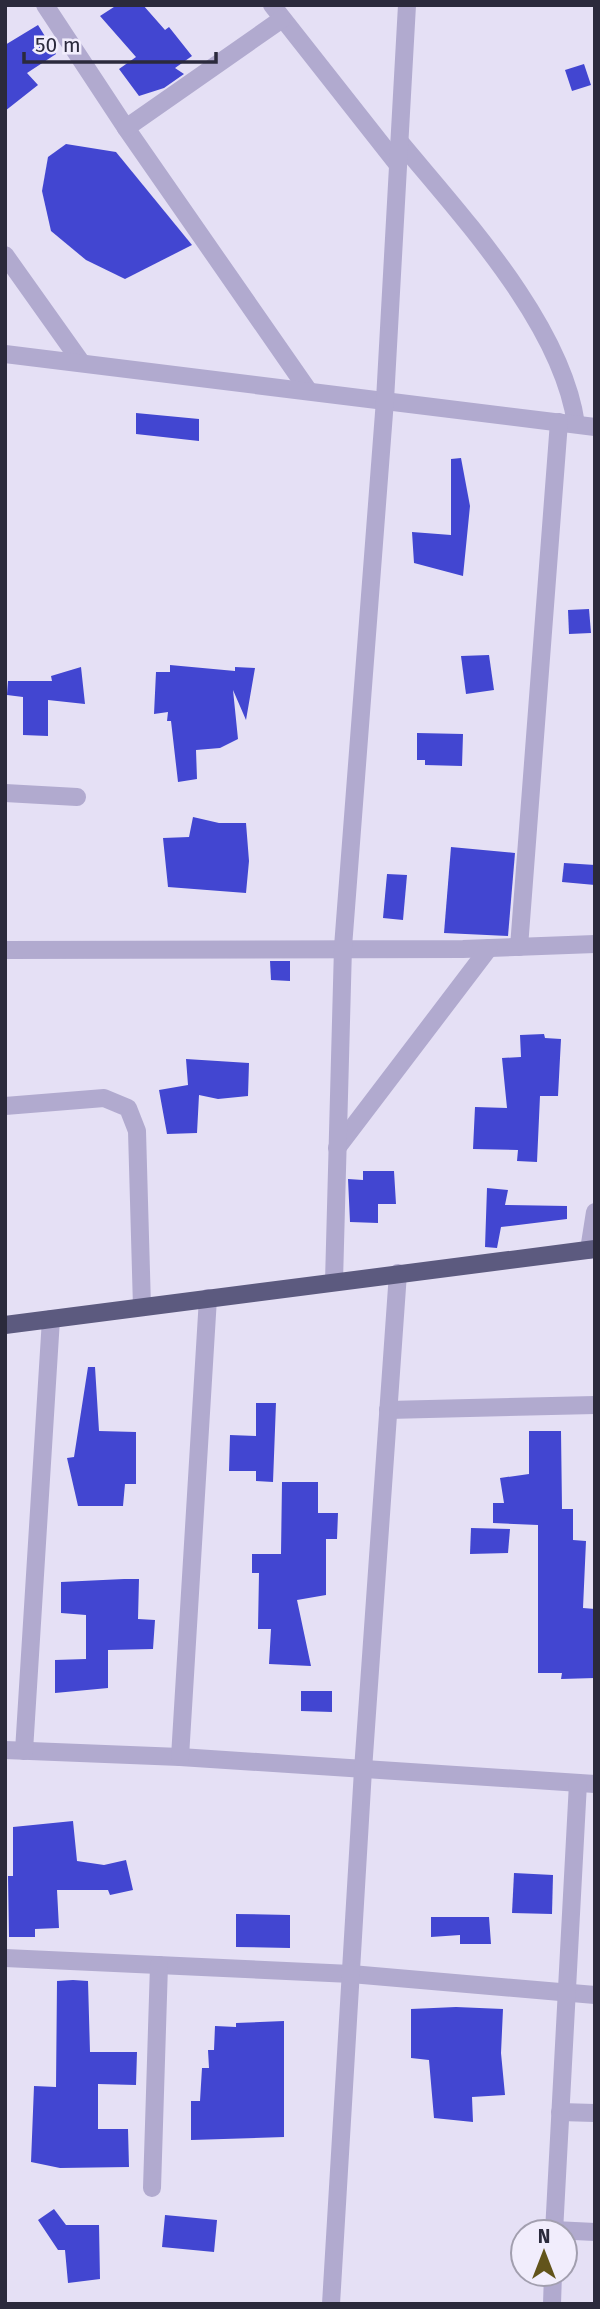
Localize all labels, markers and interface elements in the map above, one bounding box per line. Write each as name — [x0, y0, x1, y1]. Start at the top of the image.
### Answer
scale bar — [24, 21, 217, 65]
text: 50 m — [35, 32, 81, 58]
north arrow — [509, 2218, 579, 2288]
text: N — [538, 2225, 550, 2248]

